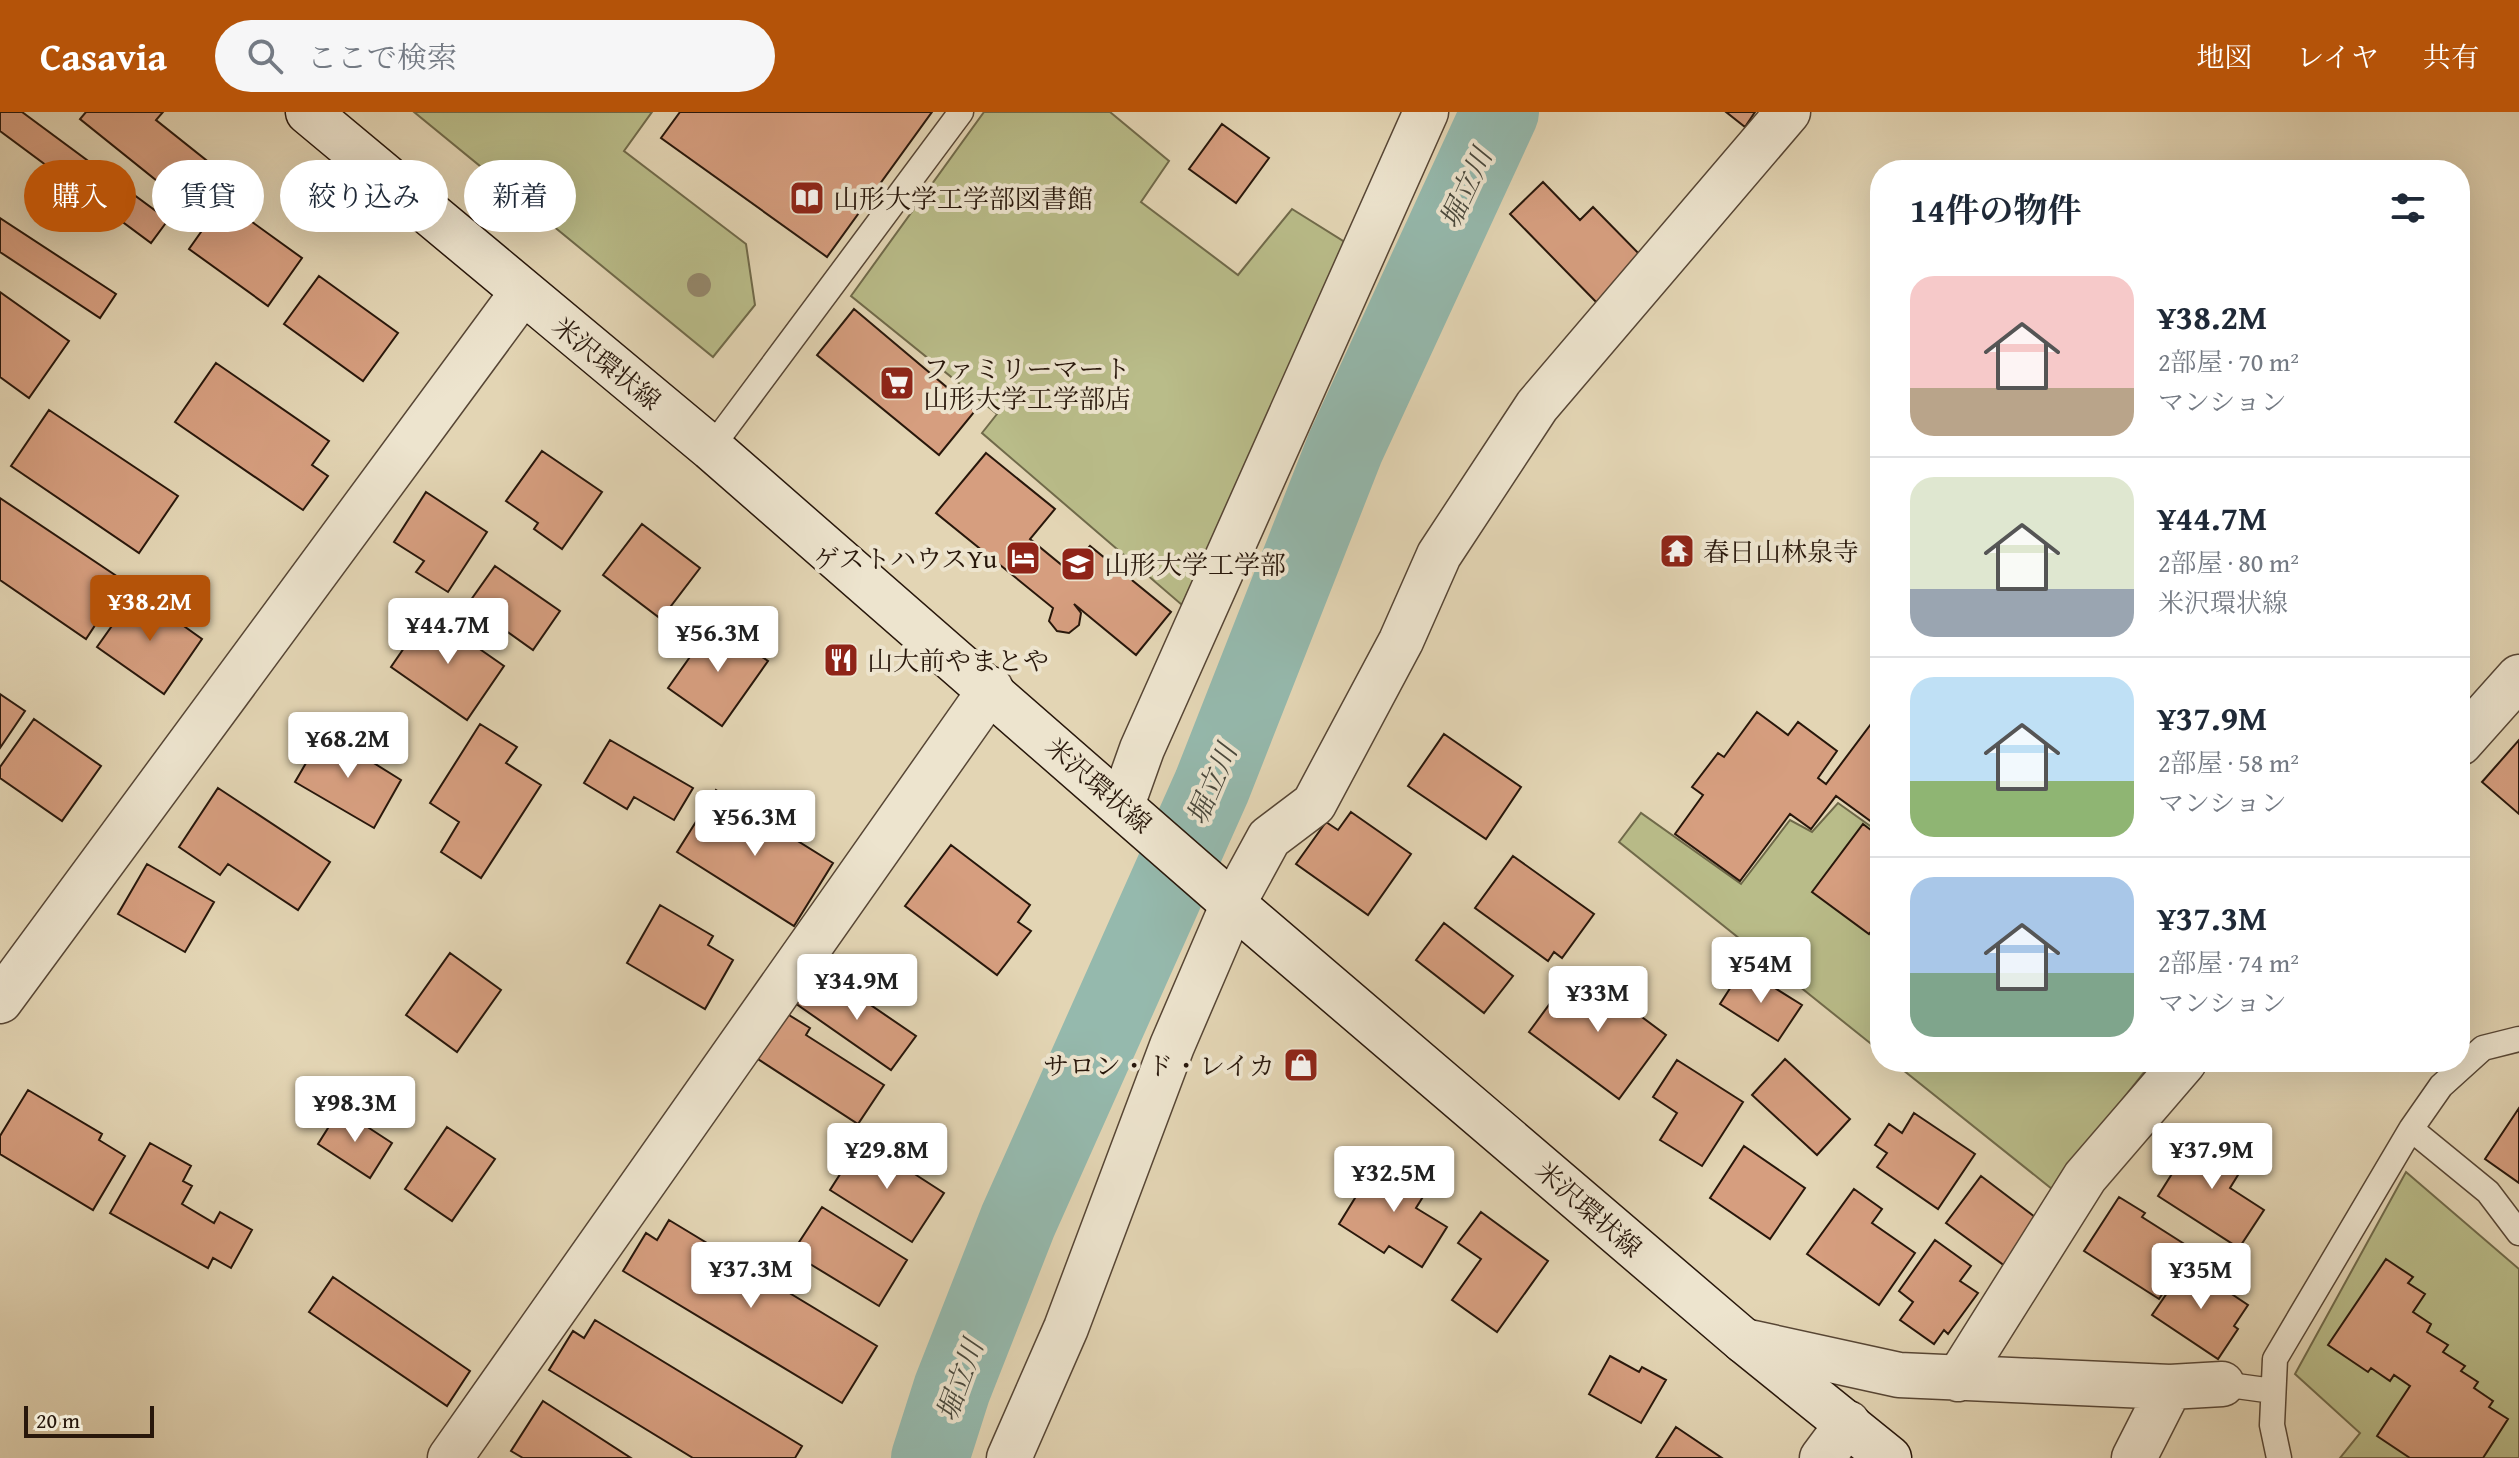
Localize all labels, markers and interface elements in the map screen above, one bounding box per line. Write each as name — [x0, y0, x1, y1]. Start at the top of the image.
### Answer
search box — [215, 20, 775, 92]
text: Casavia — [40, 28, 167, 84]
icon: search — [243, 34, 287, 78]
text: ここで検索 — [307, 35, 457, 79]
text: 地図 — [2196, 36, 2252, 77]
text: レイヤ — [2296, 36, 2379, 77]
text: 共有 — [2423, 36, 2479, 77]
water label: 堀立川 — [1429, 139, 1503, 235]
chip: 購入 — [24, 160, 136, 232]
chip: 賃貸 — [152, 160, 264, 232]
chip: 絞り込み — [280, 160, 448, 232]
chip: 新着 — [464, 160, 576, 232]
library icon: 山形大学工学部図書館 — [788, 179, 826, 217]
place label: 山形大学工学部図書館 — [833, 179, 1093, 218]
text: 14件の物件 — [1910, 185, 2081, 234]
icon: filters — [2386, 186, 2430, 230]
text: ¥38.2M — [2158, 292, 2267, 341]
street label: 米沢環状線 — [544, 307, 670, 419]
icon: home — [1974, 308, 2070, 404]
text: 2部屋 · 70 m² — [2158, 342, 2299, 381]
place label: ファミリーマート 山形大学工学部店 — [923, 349, 1131, 418]
supermarket icon: ファミリーマート 山形大学工学部店 — [878, 364, 916, 402]
text: マンション — [2158, 382, 2287, 421]
text: ¥44.7M — [2158, 493, 2267, 542]
icon: home — [1974, 509, 2070, 605]
temple icon: 春日山林泉寺 — [1658, 532, 1696, 570]
place label: 春日山林泉寺 — [1703, 532, 1859, 571]
place label: ゲストハウスYu — [814, 539, 997, 578]
hotel icon: ゲストハウスYu — [1004, 539, 1042, 577]
text: 2部屋 · 80 m² — [2158, 543, 2299, 582]
school or university icon: 山形大学工学部 — [1059, 545, 1097, 583]
place label: 山形大学工学部 — [1104, 545, 1286, 584]
pin: ¥38.2M — [85, 575, 215, 643]
text: ¥38.2M — [108, 581, 192, 620]
text: 米沢環状線 — [2158, 583, 2288, 622]
pin: ¥44.7M — [383, 598, 513, 666]
text: ¥44.7M — [406, 604, 490, 643]
pin: ¥56.3M — [653, 606, 783, 674]
text: ¥56.3M — [676, 612, 760, 651]
restaurant icon: 山大前やまとや — [822, 641, 860, 679]
place label: 山大前やまとや — [867, 641, 1049, 680]
text: ¥37.9M — [2158, 693, 2267, 742]
icon: home — [1974, 709, 2070, 805]
pin: ¥68.2M — [283, 712, 413, 780]
text: ¥68.2M — [306, 718, 390, 757]
street label: 米沢環状線 — [1037, 728, 1161, 842]
water label: 堀立川 — [1176, 735, 1247, 831]
text: 2部屋 · 58 m² — [2158, 743, 2299, 782]
text: マンション — [2158, 783, 2287, 822]
pin: ¥56.3M — [690, 790, 820, 858]
text: ¥56.3M — [713, 796, 797, 835]
text: ¥37.3M — [2158, 893, 2267, 942]
icon: home — [1974, 909, 2070, 1005]
pin: ¥54M — [1714, 937, 1808, 1005]
text: ¥54M — [1730, 943, 1792, 982]
text: 2部屋 · 74 m² — [2158, 943, 2299, 982]
pin: ¥34.9M — [792, 954, 922, 1022]
text: ¥34.9M — [815, 960, 899, 999]
pin: ¥33M — [1551, 966, 1645, 1034]
text: ¥33M — [1567, 972, 1629, 1011]
text: マンション — [2158, 983, 2287, 1022]
place label: サロン・ド・レイカ — [1043, 1046, 1275, 1085]
shop icon: サロン・ド・レイカ — [1282, 1046, 1320, 1084]
pin: ¥98.3M — [290, 1076, 420, 1144]
text: ¥98.3M — [313, 1082, 397, 1121]
pin: ¥29.8M — [822, 1123, 952, 1191]
pin: ¥37.9M — [2147, 1123, 2277, 1191]
text: ¥29.8M — [845, 1129, 929, 1168]
text: ¥37.9M — [2170, 1129, 2254, 1168]
pin: ¥32.5M — [1329, 1146, 1459, 1214]
text: ¥32.5M — [1352, 1152, 1436, 1191]
street label: 米沢環状線 — [1527, 1152, 1651, 1266]
pin: ¥37.3M — [686, 1242, 816, 1310]
pin: ¥35M — [2154, 1243, 2248, 1311]
text: ¥37.3M — [709, 1248, 793, 1287]
text: ¥35M — [2170, 1249, 2232, 1288]
water label: 堀立川 — [925, 1331, 994, 1426]
scale bar — [24, 1402, 154, 1438]
text: 20 m — [36, 1404, 80, 1436]

